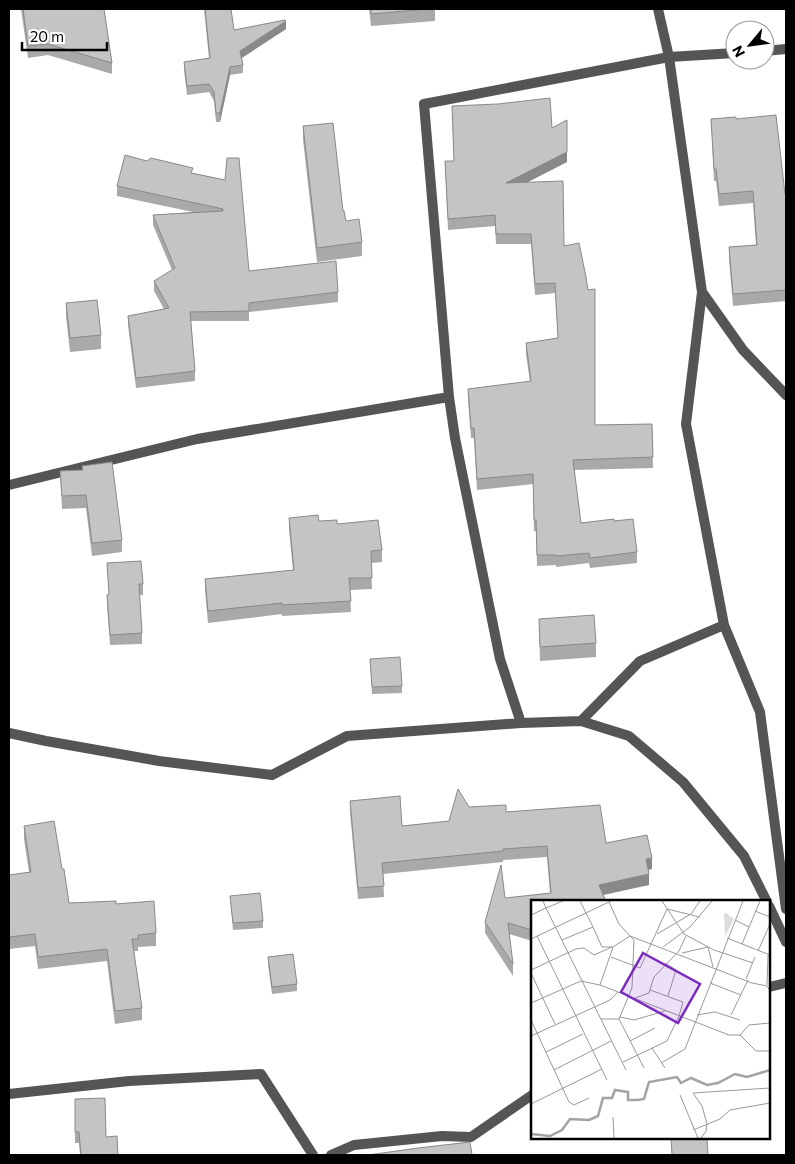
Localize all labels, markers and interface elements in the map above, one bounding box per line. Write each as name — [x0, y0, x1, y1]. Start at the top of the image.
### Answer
scale bar — [22, 20, 108, 52]
north arrow — [725, 20, 775, 70]
text: 20 m — [30, 27, 64, 45]
text: N — [728, 43, 748, 60]
inset map — [531, 900, 770, 1139]

